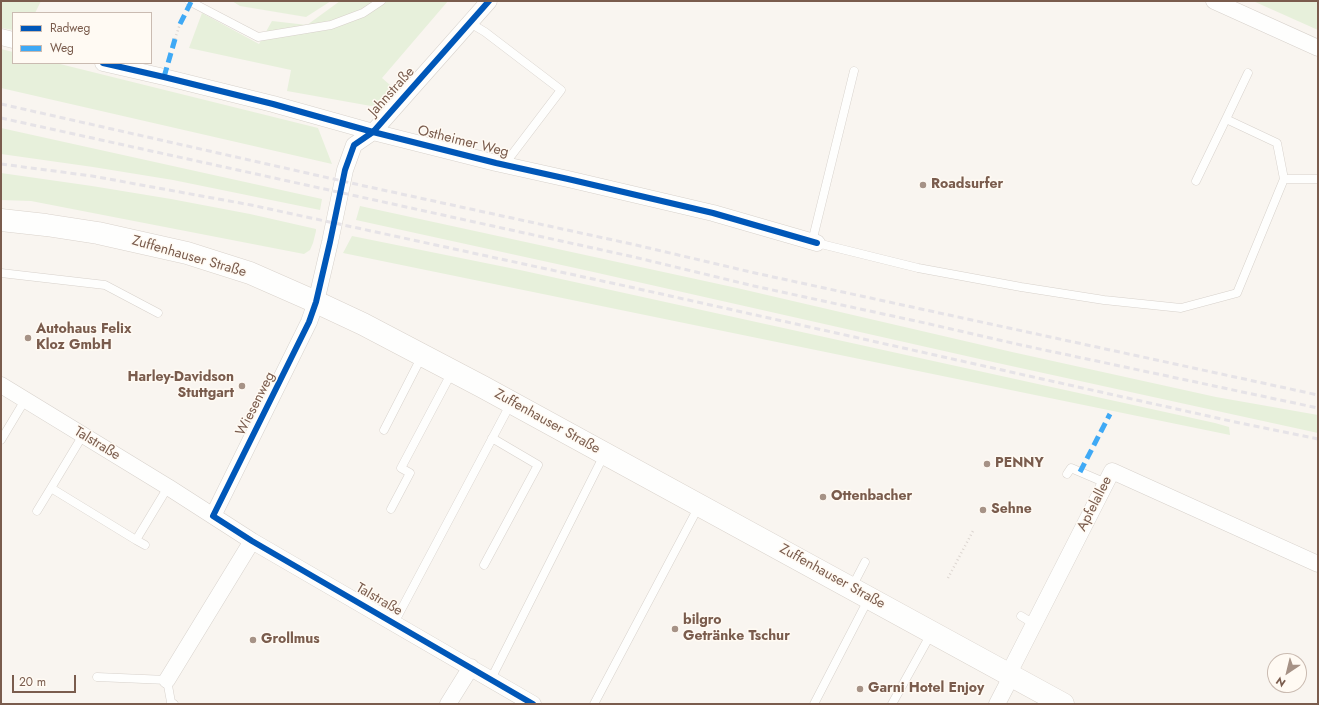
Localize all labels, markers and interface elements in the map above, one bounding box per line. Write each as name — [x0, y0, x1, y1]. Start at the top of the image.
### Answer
legend — [12, 12, 152, 64]
text: Radweg — [50, 19, 90, 37]
text: Weg — [50, 39, 74, 57]
street label: Jahnstraße — [366, 64, 418, 120]
street label: Ostheimer Weg — [416, 123, 510, 161]
place label: Roadsurfer — [931, 177, 1003, 193]
marker: Roadsurfer — [918, 180, 928, 190]
street label: Zuffenhauser Straße — [130, 233, 248, 281]
place label: Autohaus Felix Kloz GmbH — [36, 322, 131, 354]
marker: Autohaus Felix Kloz GmbH — [23, 333, 33, 343]
street label: Wiesenweg — [233, 369, 279, 439]
place label: Harley-Davidson Stuttgart — [127, 370, 234, 402]
marker: Harley-Davidson Stuttgart — [237, 381, 247, 391]
street label: Zuffenhauser Straße — [491, 386, 603, 458]
street label: Talstraße — [71, 424, 123, 464]
place label: PENNY — [995, 456, 1044, 472]
marker: PENNY — [982, 459, 992, 469]
street label: Apfelallee — [1074, 474, 1116, 534]
place label: Ottenbacher — [831, 489, 912, 505]
marker: Ottenbacher — [818, 492, 828, 502]
place label: Sehne — [991, 502, 1032, 518]
marker: Sehne — [978, 505, 988, 515]
street label: Zuffenhauser Straße — [776, 541, 888, 613]
street label: Talstraße — [353, 580, 405, 620]
place label: bilgro Getränke Tschur — [683, 613, 790, 646]
marker: bilgro Getränke Tschur — [670, 624, 680, 634]
place label: Grollmus — [261, 632, 320, 648]
marker: Grollmus — [248, 635, 258, 645]
north arrow — [1267, 653, 1307, 693]
scale bar — [14, 667, 78, 693]
text: 20 m — [19, 673, 46, 691]
text: N — [1273, 673, 1289, 691]
place label: Garni Hotel Enjoy — [868, 681, 984, 697]
marker: Garni Hotel Enjoy — [855, 684, 865, 694]

